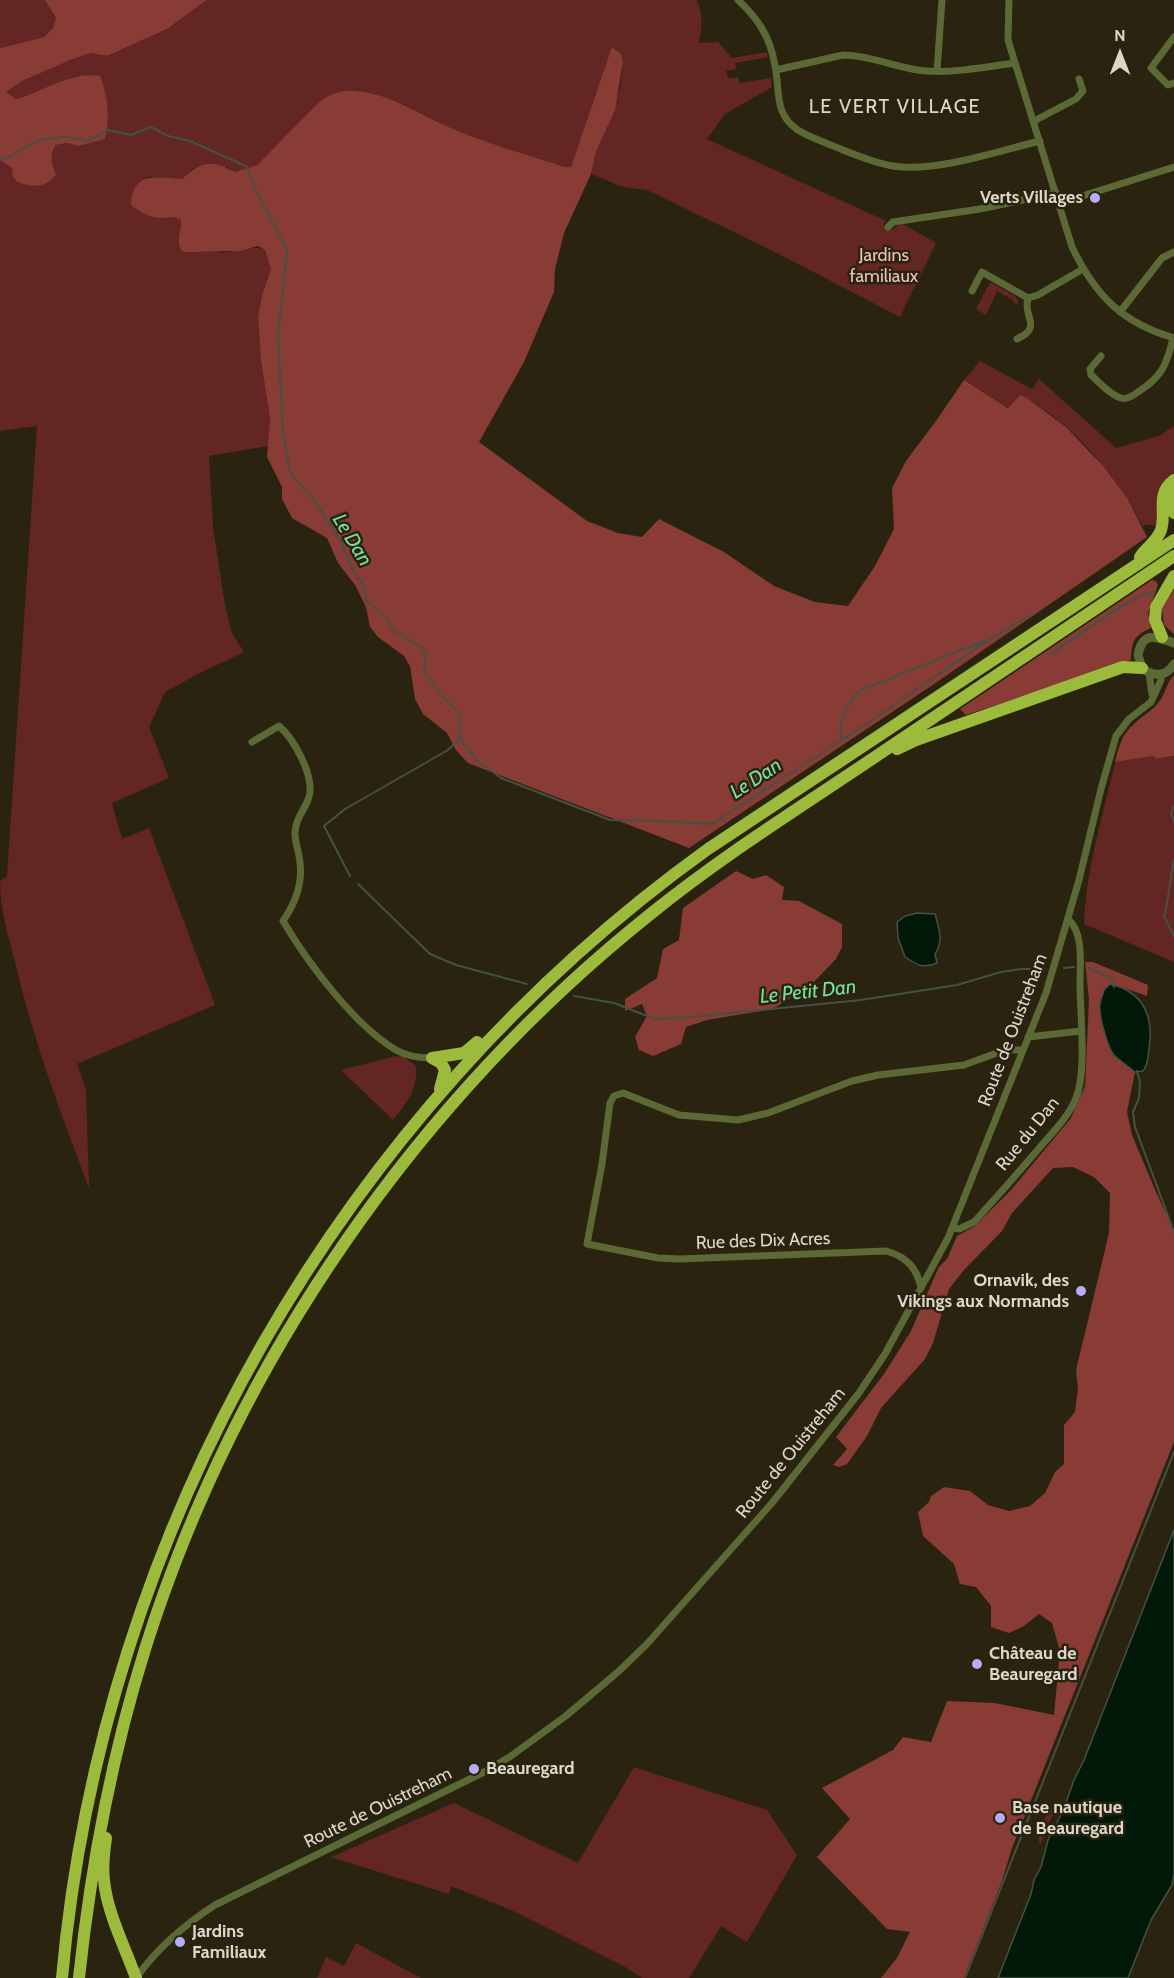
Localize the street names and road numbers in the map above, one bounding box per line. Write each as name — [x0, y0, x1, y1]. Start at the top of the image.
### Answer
street label: Route de Ouistreham — [974, 951, 1052, 1109]
street label: Rue du Dan — [992, 1093, 1064, 1175]
street label: Rue des Dix Acres — [695, 1228, 831, 1254]
street label: Route de Ouistreham — [732, 1383, 850, 1523]
street label: Route de Ouistreham — [301, 1763, 455, 1853]

